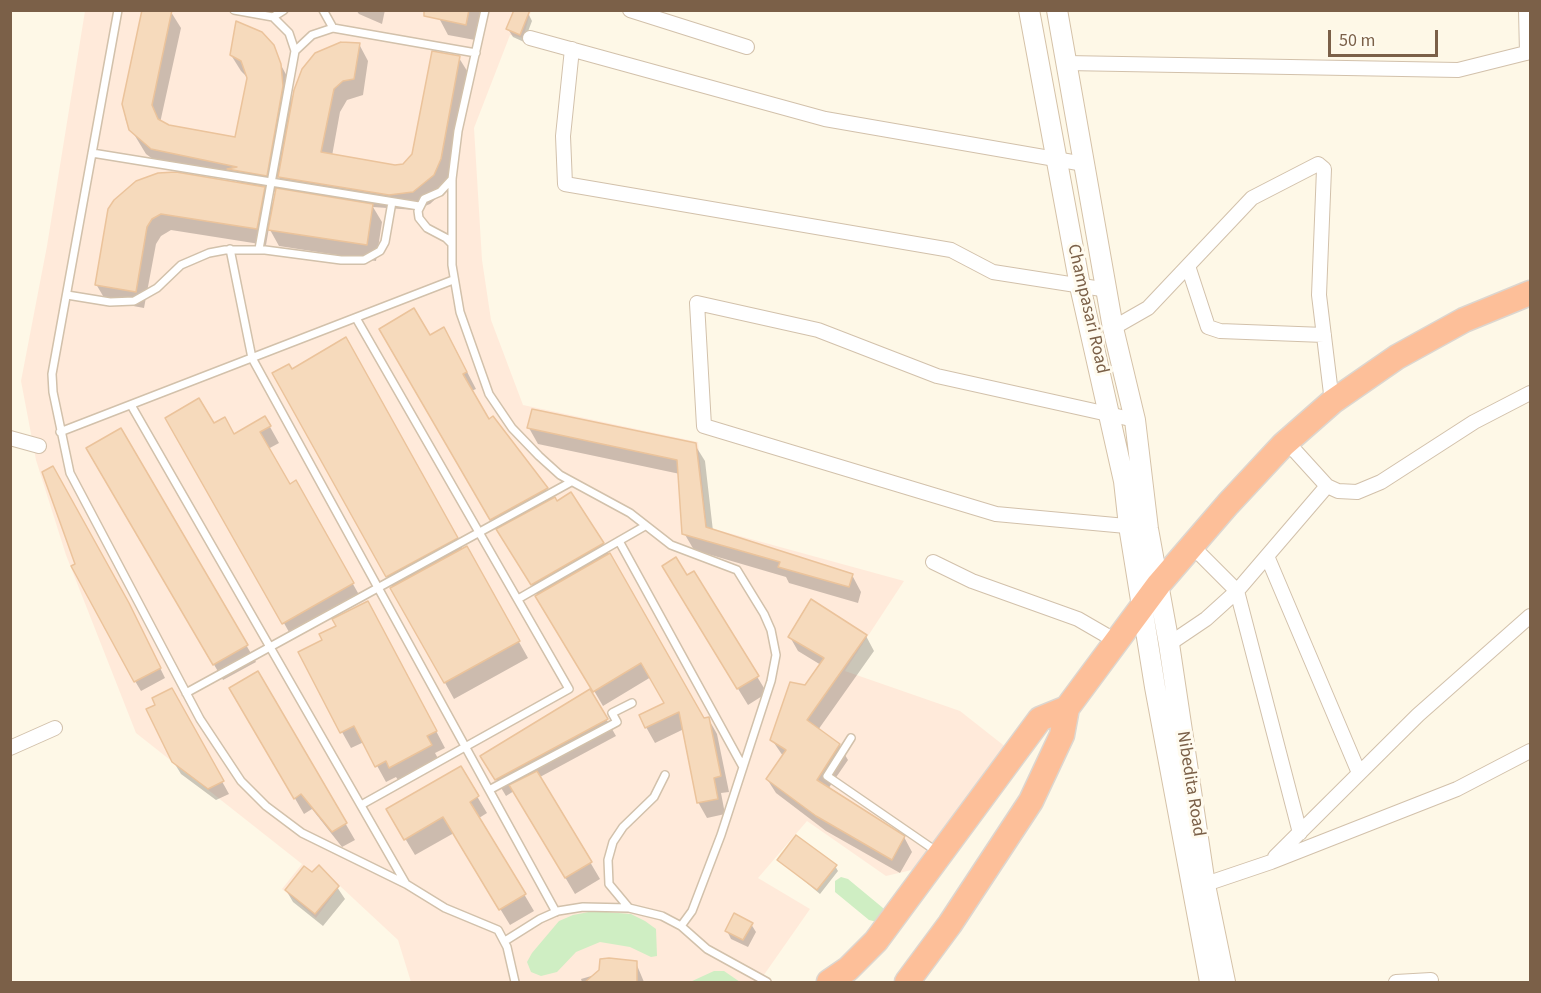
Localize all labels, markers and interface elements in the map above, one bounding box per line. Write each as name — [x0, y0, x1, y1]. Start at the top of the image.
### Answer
scale bar — [1331, 18, 1440, 56]
text: 50 m — [1339, 28, 1375, 53]
street label: Champasari Road — [1062, 242, 1112, 376]
street label: Nibedita Road — [1171, 730, 1209, 838]

